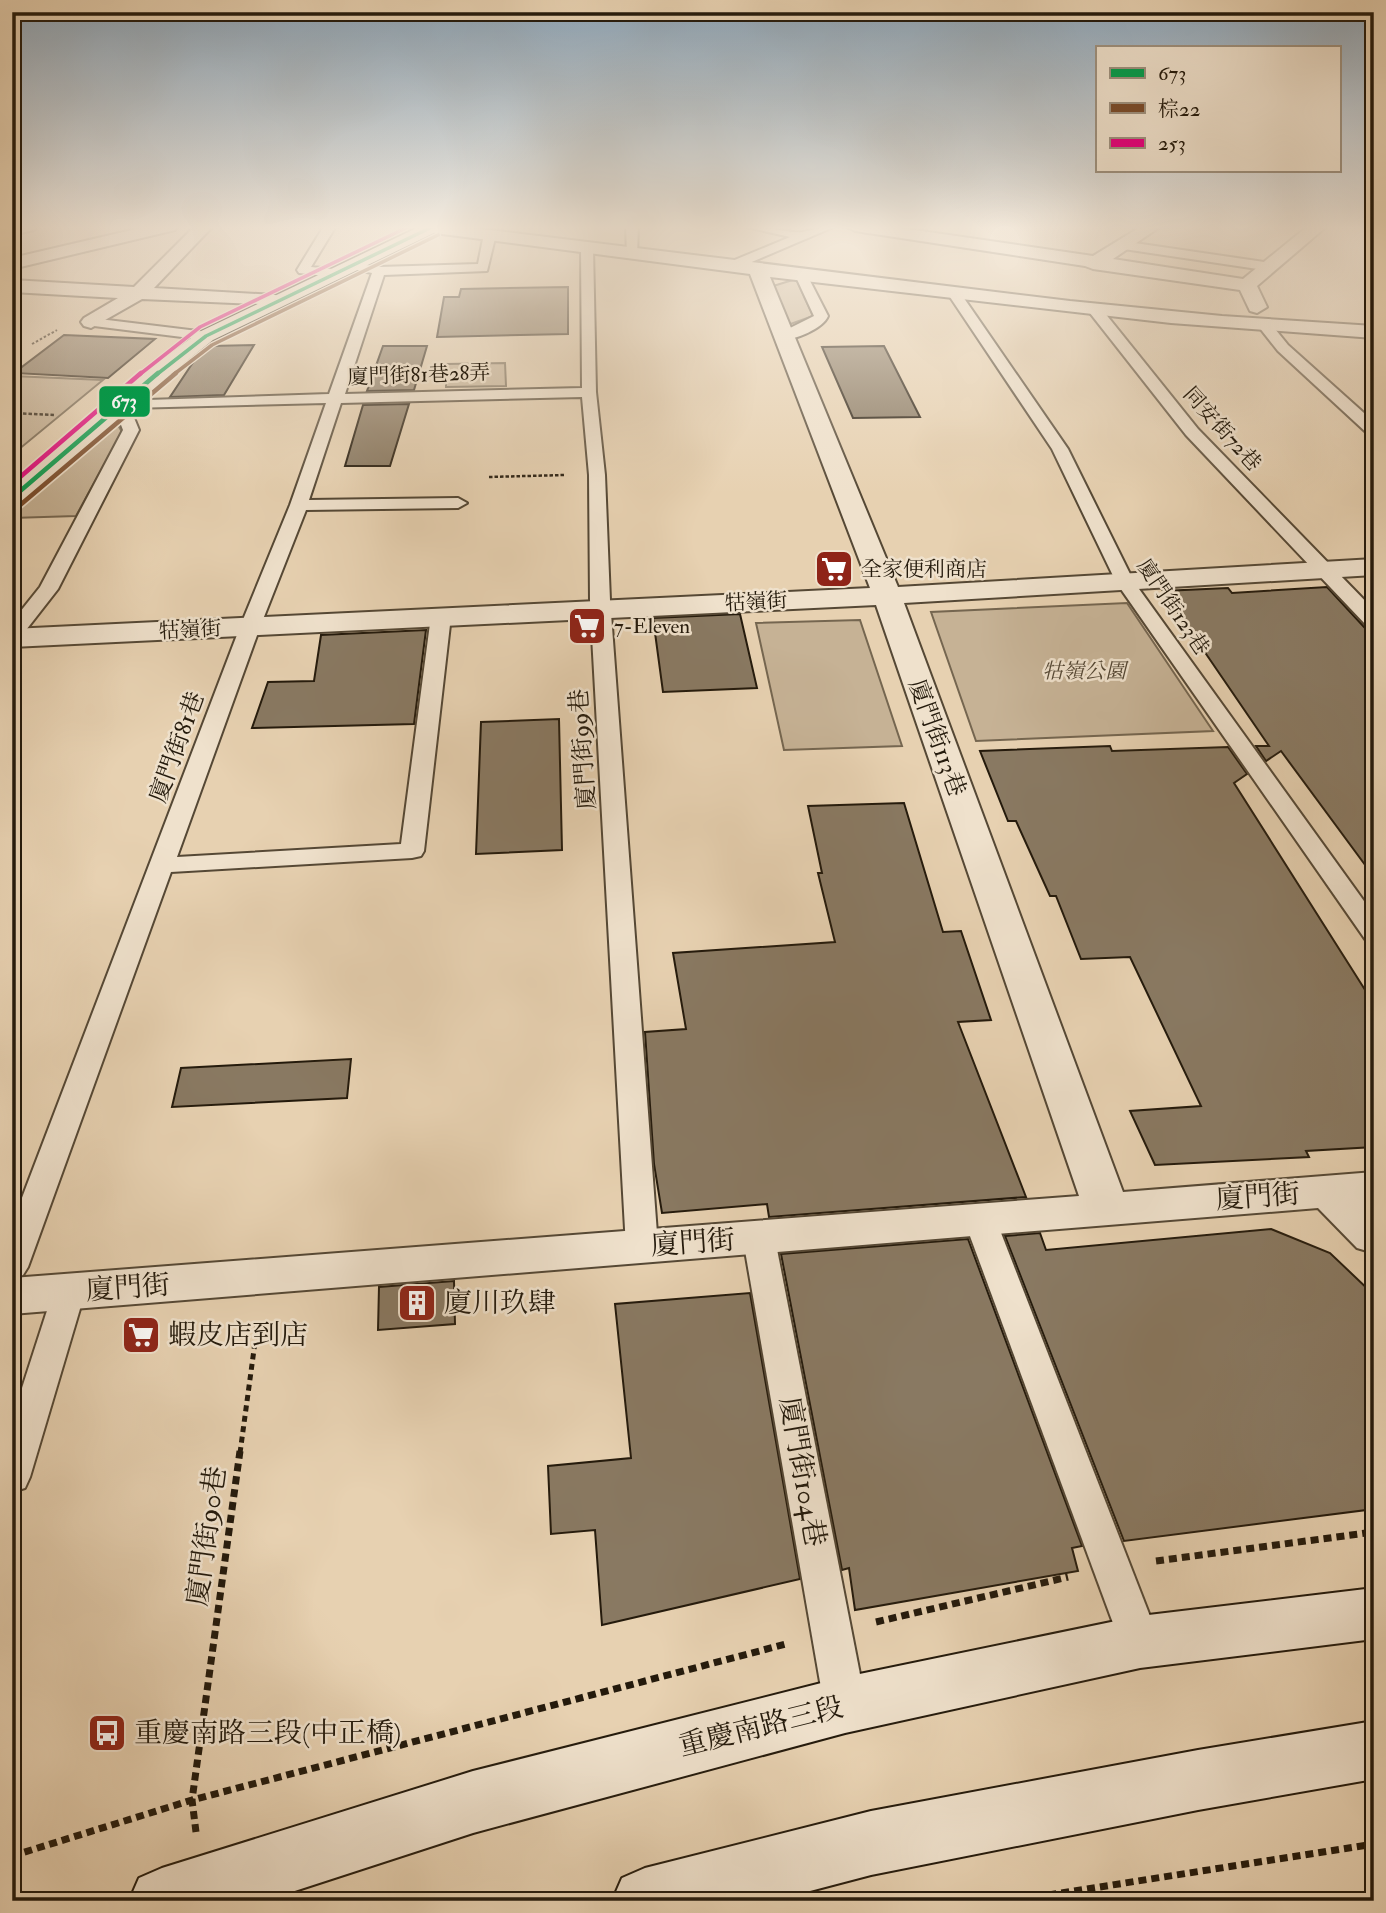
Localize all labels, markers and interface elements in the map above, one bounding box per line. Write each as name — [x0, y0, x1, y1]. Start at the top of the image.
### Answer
legend — [1096, 46, 1340, 172]
text: 673 — [1158, 60, 1186, 87]
text: 棕22 — [1158, 96, 1200, 123]
text: 253 — [1158, 130, 1186, 157]
street label: 廈門街81巷28弄 — [347, 359, 491, 391]
street label: 同安街72巷 — [1177, 381, 1267, 477]
line badge: 673 — [98, 385, 151, 418]
text: 673 — [111, 390, 137, 414]
supermarket icon: 全家便利商店 — [813, 548, 855, 590]
street label: 廈門街123巷 — [1131, 554, 1215, 660]
place label: 全家便利商店 — [861, 556, 987, 583]
street label: 牯嶺街 — [724, 587, 788, 617]
supermarket icon: 7-Eleven — [566, 605, 608, 647]
place label: 7-Eleven — [614, 613, 690, 640]
street label: 牯嶺街 — [158, 615, 222, 645]
park label: 牯嶺公園 — [1042, 658, 1129, 685]
street label: 廈門街113巷 — [902, 675, 972, 801]
street label: 廈門街81巷 — [143, 687, 211, 807]
street label: 廈門街99巷 — [563, 688, 603, 810]
street label: 廈門街 — [1215, 1177, 1301, 1217]
street label: 廈門街 — [650, 1223, 736, 1263]
street label: 廈門街 — [85, 1268, 171, 1308]
building icon: 廈川玖肆 — [396, 1282, 438, 1324]
place label: 廈川玖肆 — [444, 1286, 556, 1321]
supermarket icon: 蝦皮店到店 — [120, 1314, 162, 1356]
place label: 蝦皮店到店 — [168, 1318, 308, 1353]
street label: 廈門街104巷 — [772, 1395, 832, 1549]
street label: 廈門街90巷 — [180, 1464, 234, 1608]
street label: 重慶南路三段 — [675, 1690, 847, 1764]
bus stop icon: 重慶南路三段(中正橋) — [86, 1712, 128, 1754]
place label: 重慶南路三段(中正橋) — [134, 1716, 401, 1751]

